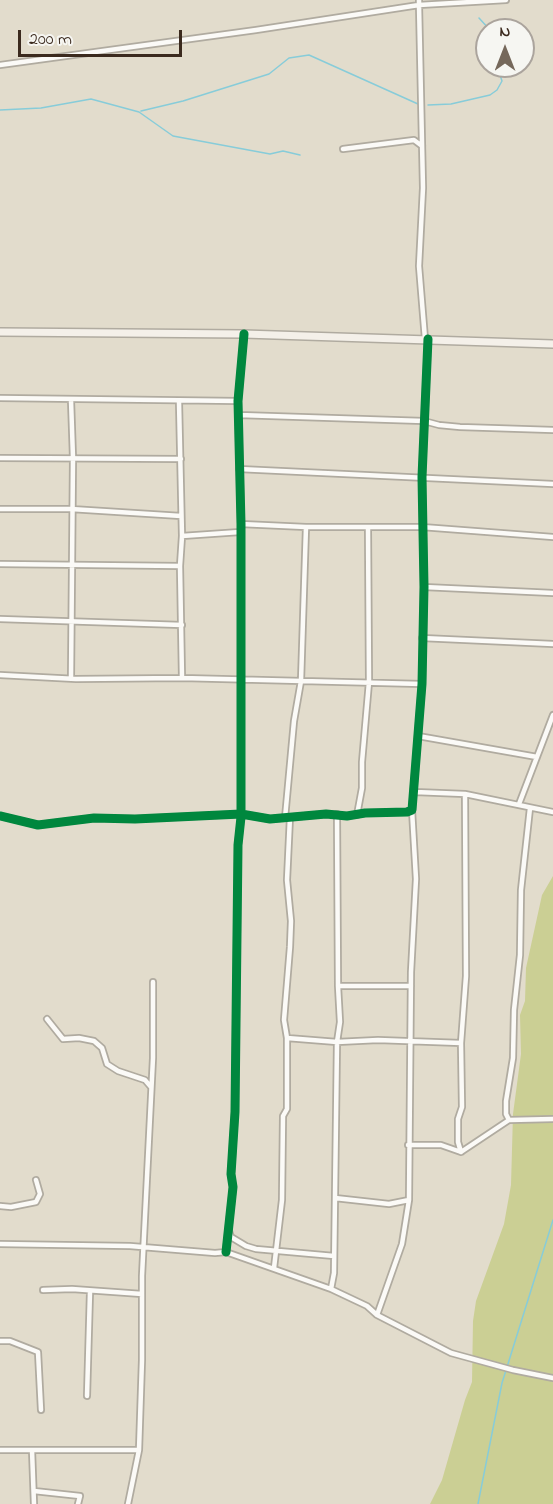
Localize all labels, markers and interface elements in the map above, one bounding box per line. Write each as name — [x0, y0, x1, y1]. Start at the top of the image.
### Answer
scale bar — [21, 18, 184, 56]
north arrow — [475, 18, 535, 78]
text: N — [500, 20, 510, 44]
text: 200 m — [29, 27, 72, 53]

